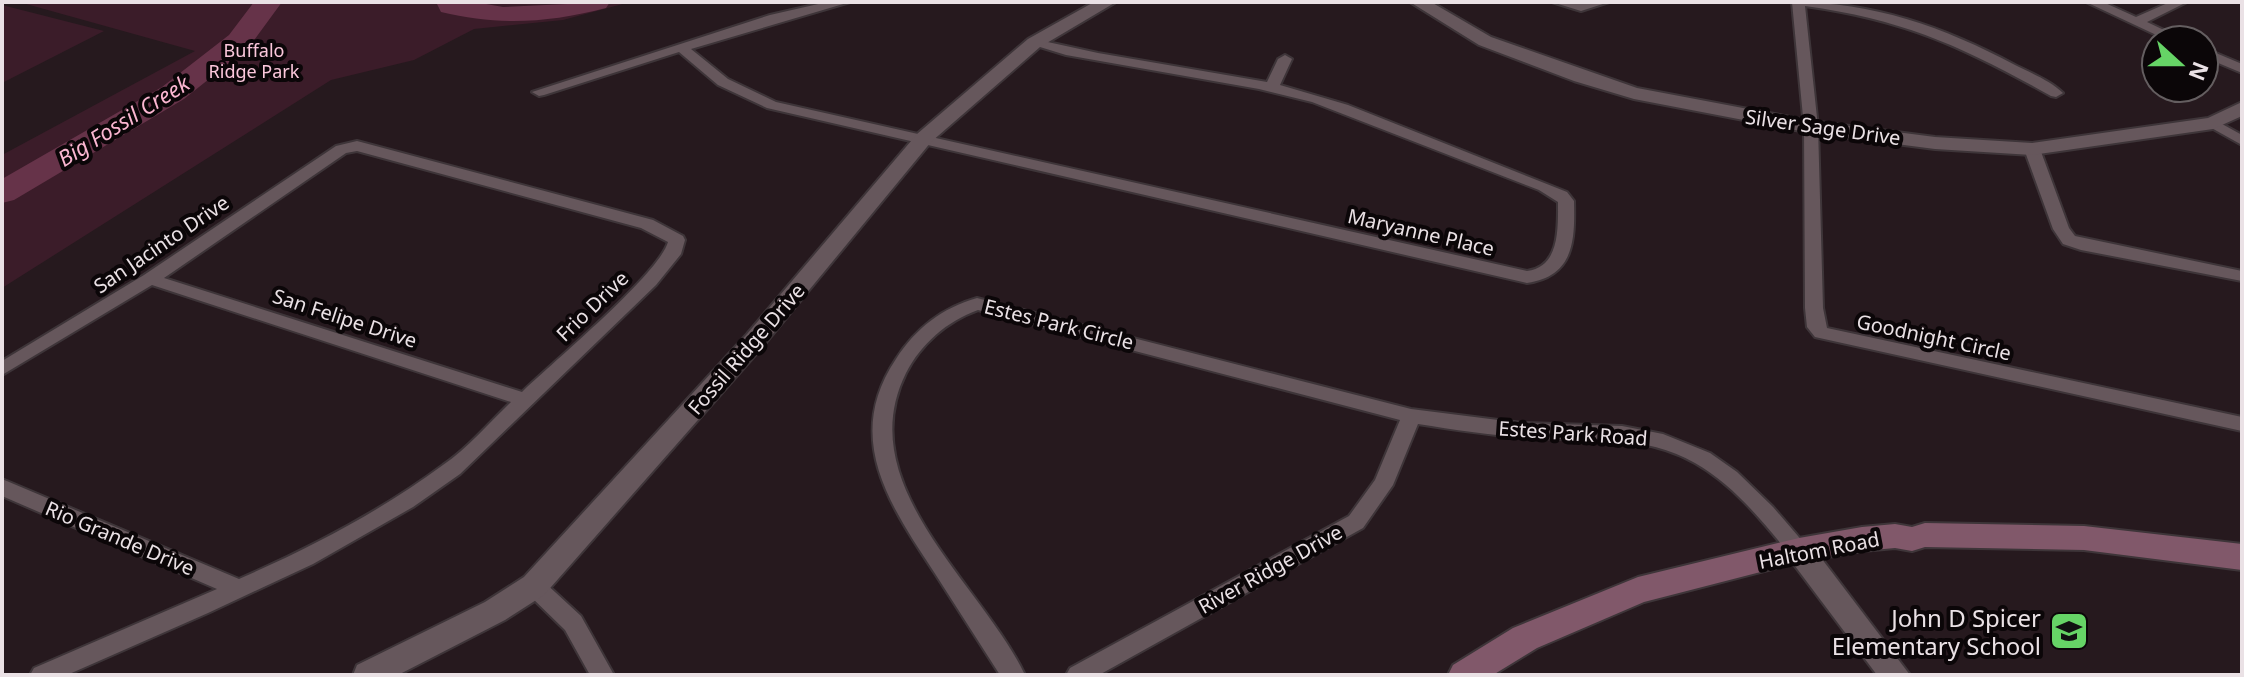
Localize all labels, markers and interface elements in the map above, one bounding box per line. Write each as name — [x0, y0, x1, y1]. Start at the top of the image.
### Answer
north arrow — [2140, 24, 2220, 104]
park label: Buffalo Ridge Park — [209, 38, 300, 83]
text: N — [2182, 58, 2217, 85]
water label: Big Fossil Creek — [51, 67, 196, 173]
street label: Silver Sage Drive — [1744, 103, 1902, 151]
street label: San Jacinto Drive — [88, 189, 234, 299]
street label: Maryanne Place — [1345, 202, 1497, 262]
street label: Frio Drive — [550, 265, 634, 347]
street label: Fossil Ridge Drive — [682, 278, 810, 420]
street label: San Felipe Drive — [270, 282, 420, 354]
street label: Estes Park Circle — [981, 292, 1137, 356]
street label: Goodnight Circle — [1854, 307, 2014, 367]
street label: Estes Park Road — [1497, 414, 1649, 452]
street label: Rio Grande Drive — [41, 494, 199, 582]
street label: River Ridge Drive — [1193, 518, 1347, 620]
street label: Haltom Road — [1756, 525, 1882, 575]
place label: John D Spicer Elementary School — [1832, 601, 2041, 662]
school or university icon: John D Spicer Elementary School — [2048, 610, 2090, 652]

